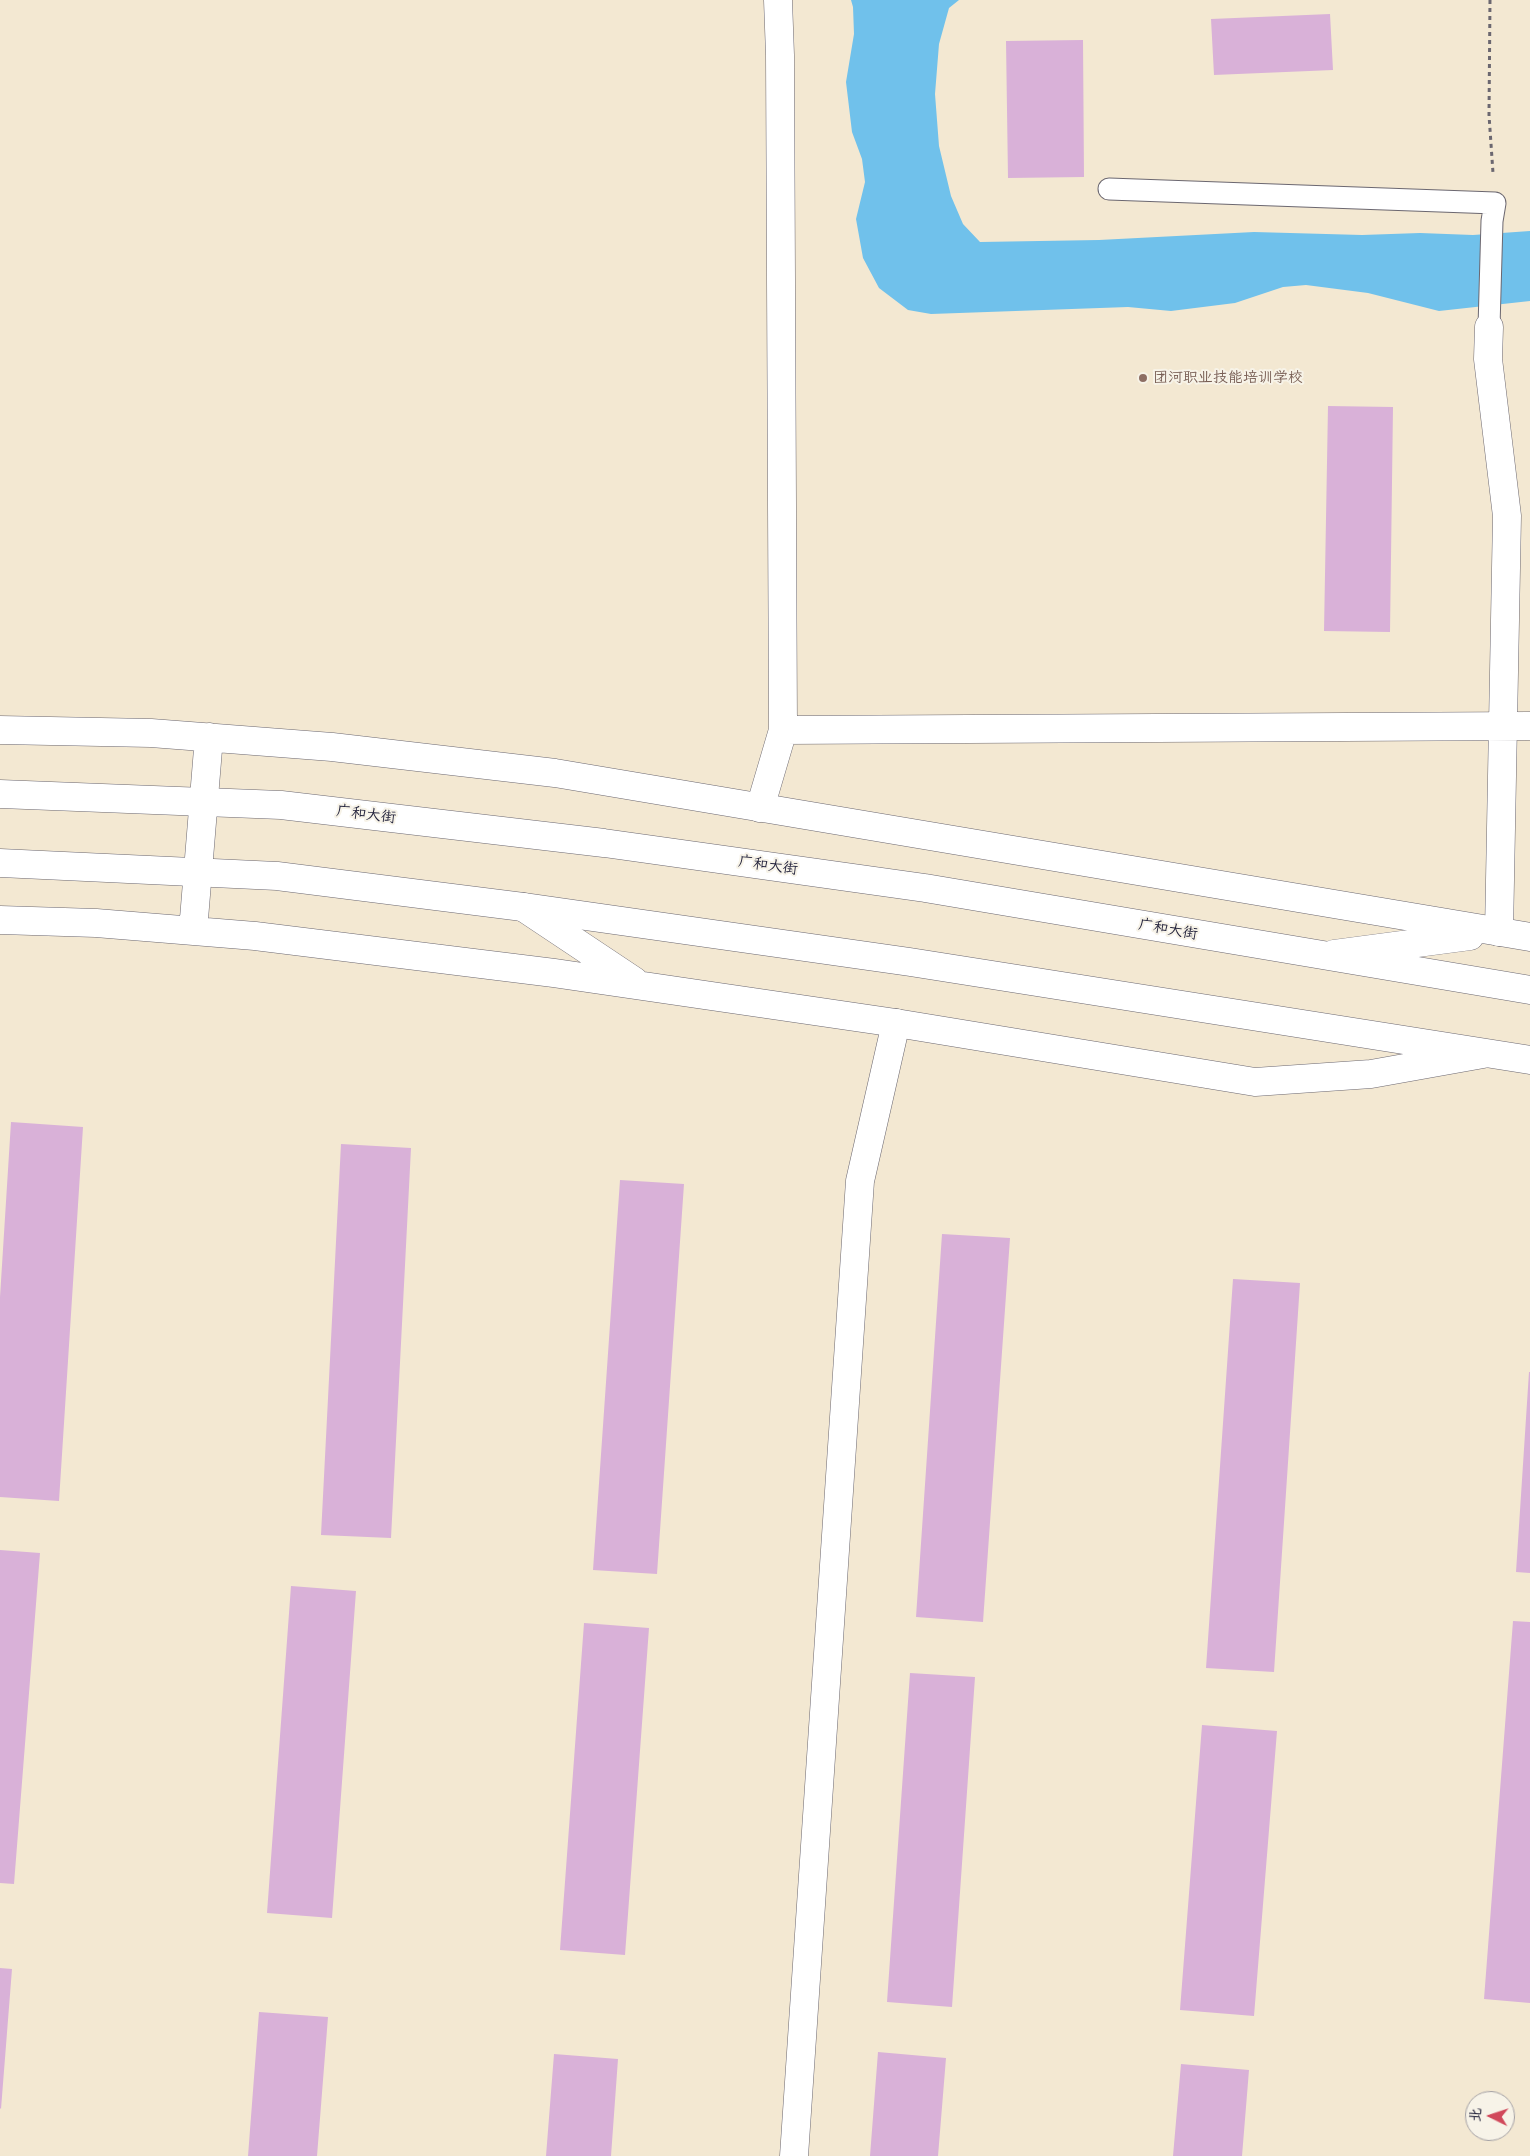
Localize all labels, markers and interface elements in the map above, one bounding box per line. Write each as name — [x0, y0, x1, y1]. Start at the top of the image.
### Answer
place label: 团河职业技能培训学校 — [1153, 369, 1303, 387]
marker: 团河职业技能培训学校 — [1137, 372, 1149, 384]
street label: 广和大街 — [335, 802, 397, 828]
street label: 广和大街 — [737, 853, 799, 879]
street label: 广和大街 — [1137, 916, 1199, 944]
north arrow — [1465, 2091, 1515, 2141]
text: 北 — [1463, 2107, 1488, 2123]

